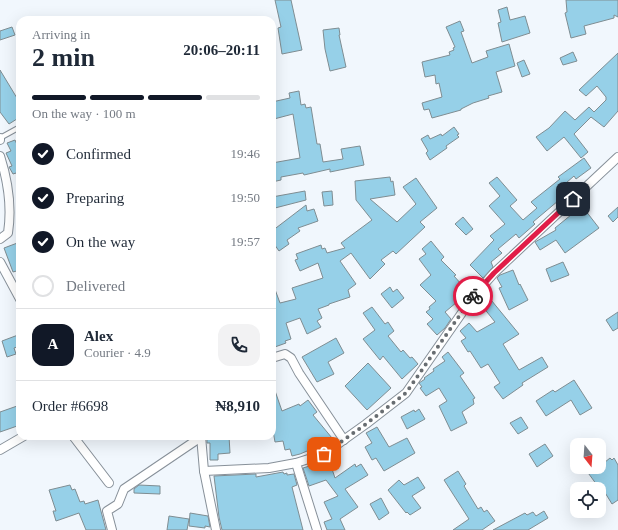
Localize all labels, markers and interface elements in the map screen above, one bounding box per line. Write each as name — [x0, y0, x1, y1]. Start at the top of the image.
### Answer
text: Arriving in — [32, 27, 90, 42]
text: 20:06–20:11 — [183, 42, 260, 58]
text: 2 min — [32, 43, 95, 72]
text: On the way · 100 m — [32, 106, 136, 121]
icon: check — [32, 143, 54, 165]
text: Confirmed — [66, 146, 131, 162]
text: 19:46 — [230, 146, 260, 161]
pin — [556, 182, 590, 216]
icon: check — [32, 187, 54, 209]
icon: home — [562, 188, 584, 210]
text: Preparing — [66, 190, 124, 206]
text: 19:50 — [230, 190, 260, 205]
icon: check — [32, 231, 54, 253]
text: On the way — [66, 234, 135, 250]
text: 19:57 — [230, 234, 260, 249]
courier — [453, 276, 493, 316]
text: Delivered — [66, 278, 125, 294]
icon: bike — [462, 285, 484, 307]
button: phone — [218, 324, 260, 366]
text: Alex — [84, 328, 113, 344]
text: A — [48, 336, 58, 352]
text: Courier · 4.9 — [84, 345, 151, 360]
text: Order #6698 — [32, 398, 108, 414]
text: ₦8,910 — [215, 398, 260, 414]
pin — [307, 437, 341, 471]
north arrow — [570, 438, 606, 474]
map controls — [570, 438, 606, 518]
icon: bag — [313, 443, 335, 465]
button: locate — [570, 482, 606, 518]

